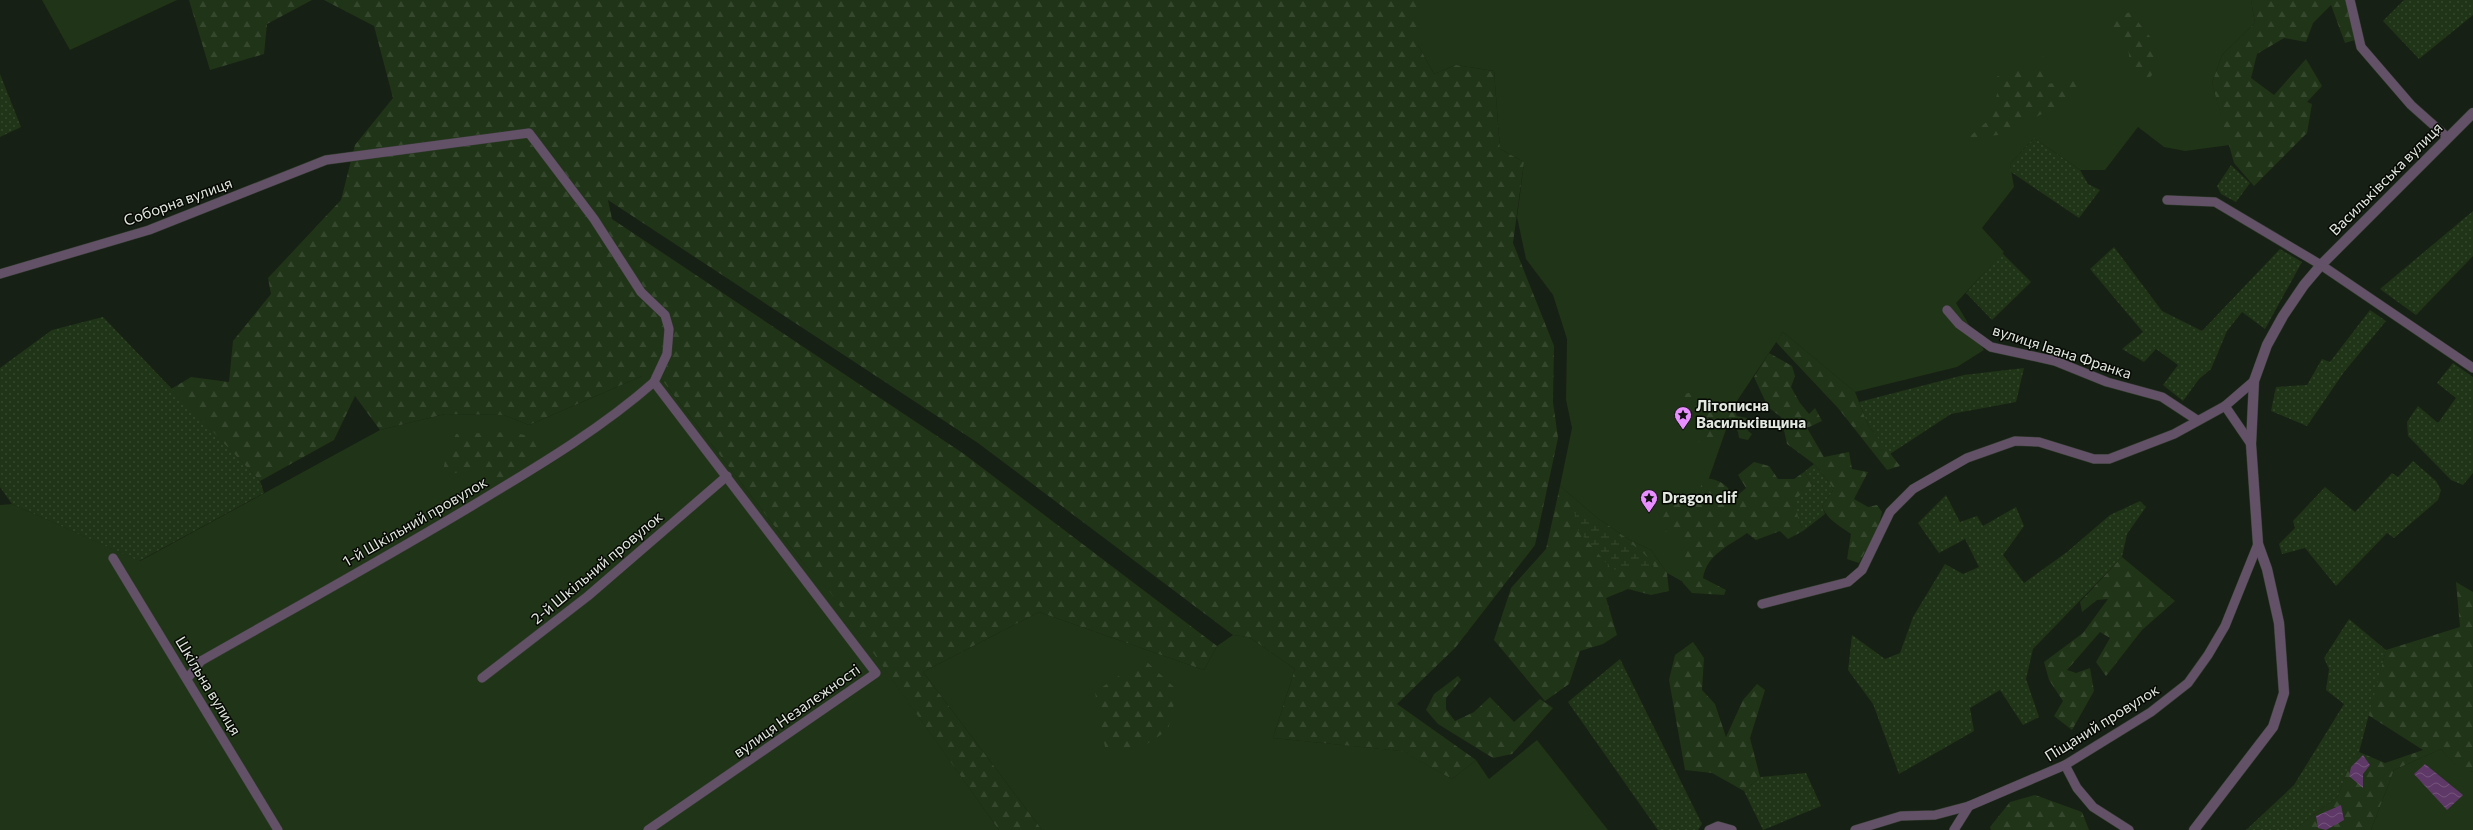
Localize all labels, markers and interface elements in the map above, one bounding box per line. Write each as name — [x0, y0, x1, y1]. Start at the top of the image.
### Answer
street label: Васильківська вулиця — [2325, 118, 2446, 239]
street label: Соборна вулиця — [121, 173, 234, 229]
street label: вулиця Івана Франка — [1991, 320, 2134, 382]
place label: Літописна Васильківщина — [1696, 396, 1806, 431]
place icon: Літописна Васильківщина — [1673, 405, 1693, 430]
street label: 1-й Шкільний провулок — [339, 472, 490, 570]
place icon: Dragon clif — [1639, 488, 1659, 513]
place label: Dragon clif — [1662, 488, 1738, 506]
street label: 2-й Шкільний провулок — [527, 507, 666, 627]
street label: Шкільна вулиця — [172, 633, 245, 738]
street label: вулиця Незалежності — [730, 660, 863, 761]
street label: Піщаний провулок — [2041, 680, 2162, 765]

